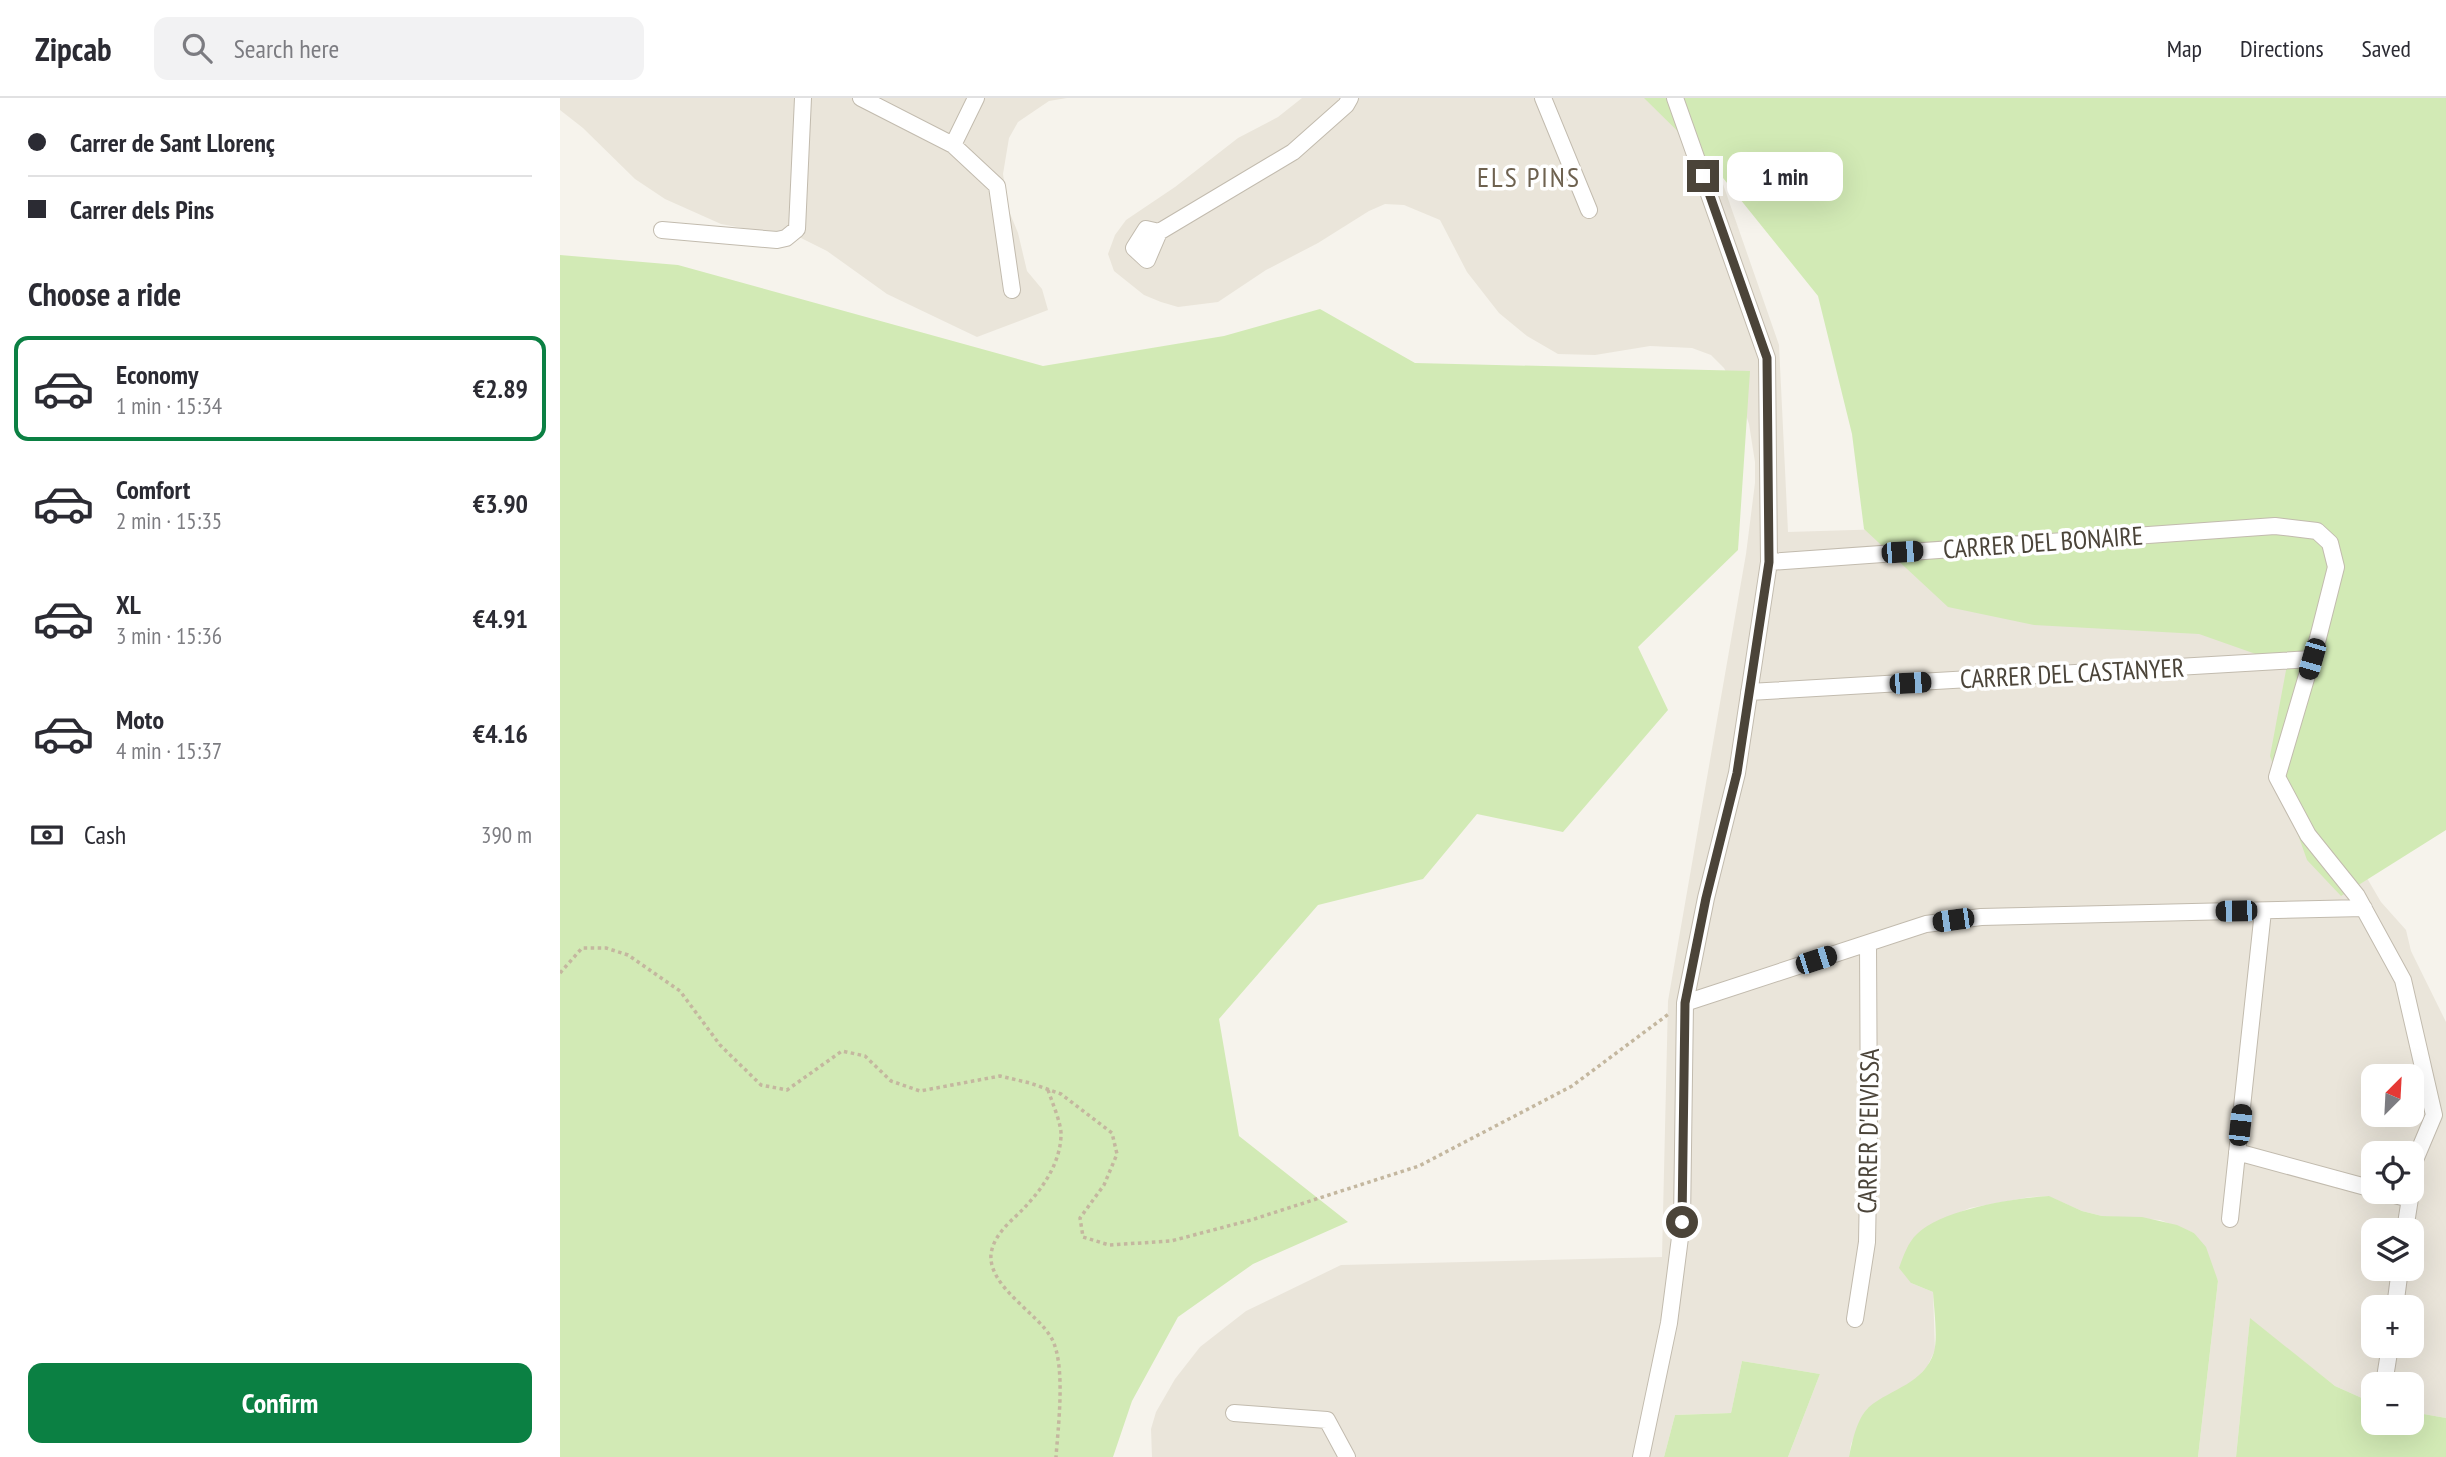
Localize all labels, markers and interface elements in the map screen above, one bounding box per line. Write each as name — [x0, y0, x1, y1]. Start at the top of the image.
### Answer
search box — [154, 17, 644, 80]
text: Zipcab — [35, 27, 112, 70]
icon: search — [178, 29, 216, 67]
text: Search here — [234, 32, 339, 65]
text: Map — [2167, 33, 2202, 64]
text: Directions — [2240, 33, 2324, 64]
text: Saved — [2362, 33, 2411, 64]
text: Carrer de Sant Llorenç — [70, 126, 275, 159]
callout: 1 min — [1728, 152, 1843, 200]
district label: ELS PINS — [1477, 158, 1581, 195]
route end — [1687, 160, 1719, 192]
text: 1 min — [1762, 162, 1808, 191]
text: Carrer dels Pins — [70, 193, 214, 226]
text: Choose a ride — [28, 273, 181, 315]
icon: car — [32, 357, 95, 420]
text: Economy — [116, 358, 198, 391]
text: €2.89 — [473, 372, 528, 405]
text: 1 min · 15:34 — [116, 391, 222, 420]
icon: car — [32, 472, 95, 535]
text: Comfort — [116, 473, 190, 506]
text: €3.90 — [473, 487, 528, 520]
text: 2 min · 15:35 — [116, 506, 222, 535]
street label: CARRER DEL BONAIRE — [1942, 519, 2144, 565]
car — [1881, 540, 1924, 564]
icon: car — [32, 587, 95, 650]
text: XL — [116, 588, 141, 621]
text: €4.91 — [473, 602, 528, 635]
text: 3 min · 15:36 — [116, 621, 222, 650]
car — [2297, 636, 2328, 682]
street label: CARRER DEL CASTANYER — [1959, 651, 2185, 695]
car — [1889, 671, 1932, 695]
icon: car — [32, 702, 95, 765]
text: Moto — [116, 703, 164, 736]
text: €4.16 — [473, 717, 528, 750]
text: 4 min · 15:37 — [116, 736, 222, 765]
icon: cash — [28, 816, 66, 854]
text: Cash — [84, 818, 126, 851]
text: 390 m — [481, 820, 532, 849]
car — [2215, 900, 2258, 922]
car — [1931, 907, 1976, 933]
car — [1793, 944, 1840, 976]
street label: CARRER D'EIVISSA — [1850, 1048, 1886, 1214]
north arrow — [2361, 1064, 2424, 1127]
map controls — [2361, 1064, 2424, 1435]
car — [2228, 1103, 2253, 1147]
button: locate — [2361, 1141, 2424, 1204]
route start — [1666, 1206, 1698, 1238]
button: layers — [2361, 1218, 2424, 1281]
button: + — [2361, 1295, 2424, 1358]
button: Confirm — [28, 1363, 532, 1443]
button: − — [2361, 1372, 2424, 1435]

